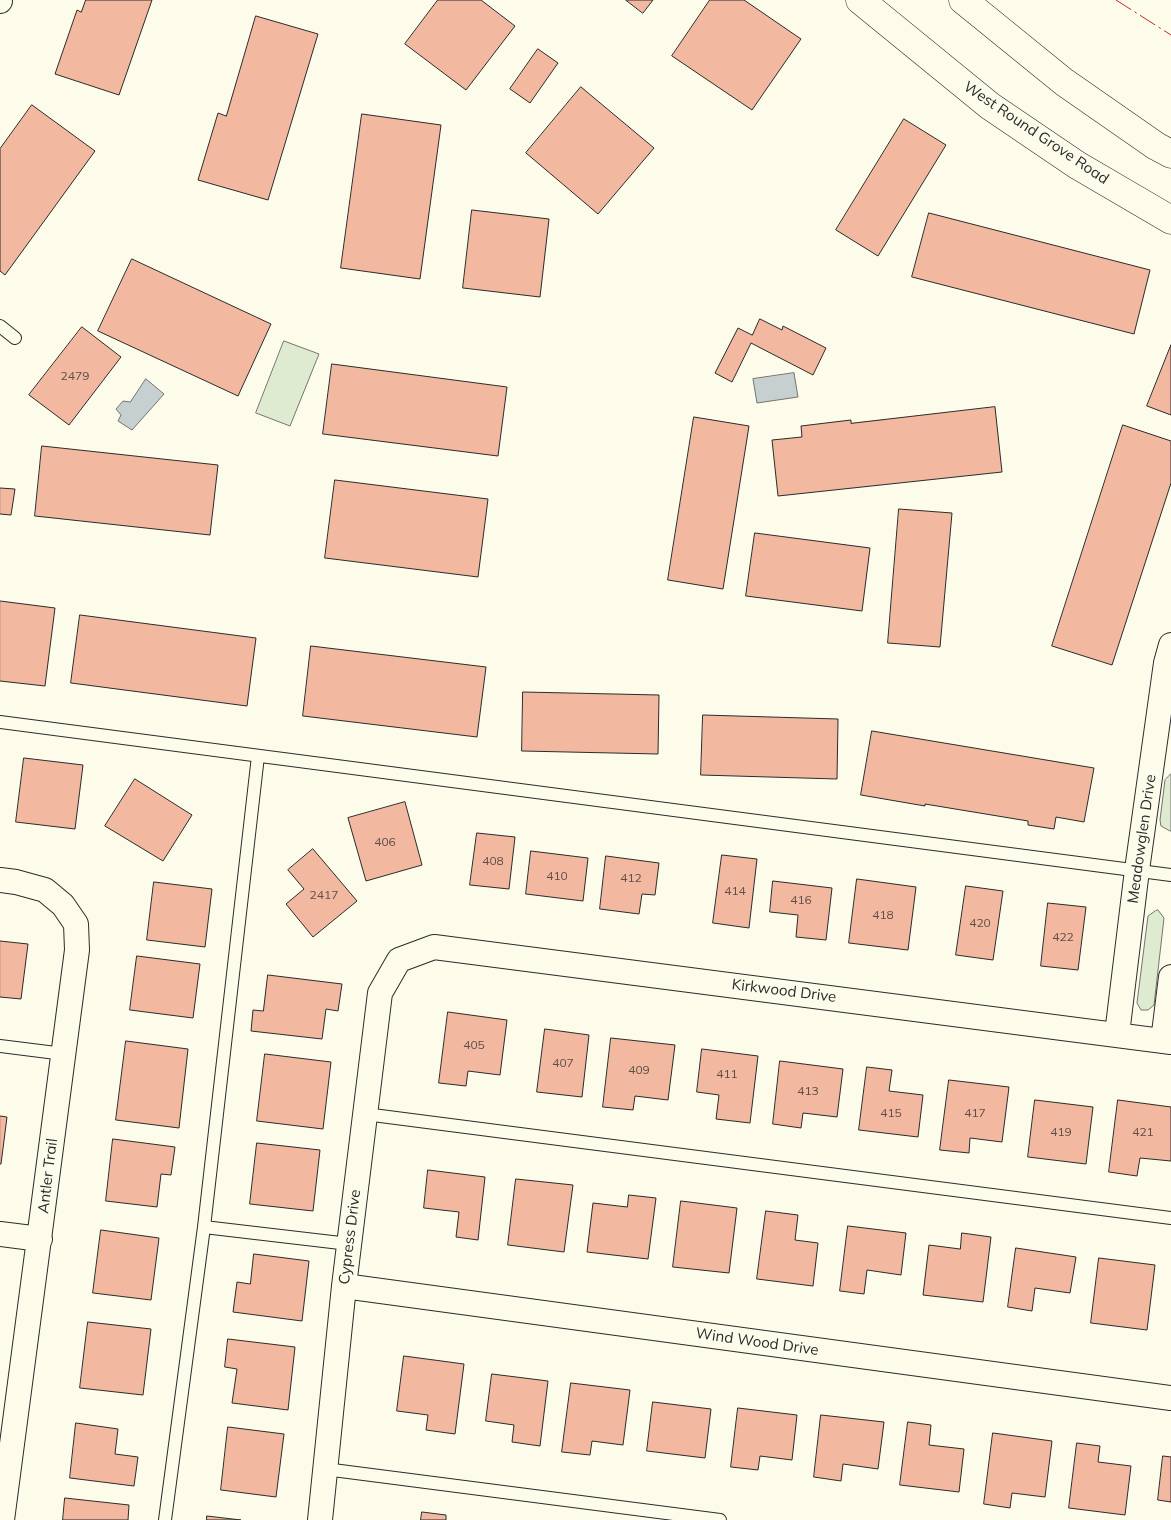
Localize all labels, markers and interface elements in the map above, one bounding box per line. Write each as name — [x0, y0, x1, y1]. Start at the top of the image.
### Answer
street label: West Round Grove Road — [960, 78, 1112, 188]
house number: 2479 — [61, 369, 89, 383]
street label: Meadowglen Drive — [1124, 773, 1160, 905]
house number: 406 — [374, 835, 396, 849]
house number: 408 — [482, 854, 504, 868]
house number: 410 — [546, 869, 568, 883]
house number: 412 — [620, 871, 642, 885]
house number: 414 — [724, 884, 746, 898]
house number: 2417 — [310, 888, 338, 902]
house number: 416 — [790, 893, 812, 907]
house number: 418 — [872, 908, 894, 922]
house number: 420 — [969, 916, 991, 930]
house number: 422 — [1052, 930, 1074, 944]
street label: Kirkwood Drive — [731, 976, 837, 1006]
house number: 405 — [463, 1038, 485, 1052]
house number: 407 — [552, 1056, 574, 1070]
house number: 409 — [628, 1063, 650, 1077]
house number: 411 — [716, 1067, 738, 1081]
house number: 413 — [797, 1084, 819, 1098]
house number: 415 — [880, 1106, 902, 1120]
house number: 417 — [964, 1106, 986, 1120]
house number: 419 — [1050, 1125, 1072, 1139]
house number: 421 — [1132, 1125, 1154, 1139]
street label: Antler Trail — [34, 1137, 62, 1215]
street label: Cypress Drive — [335, 1189, 365, 1285]
street label: Wind Wood Drive — [694, 1324, 820, 1360]

